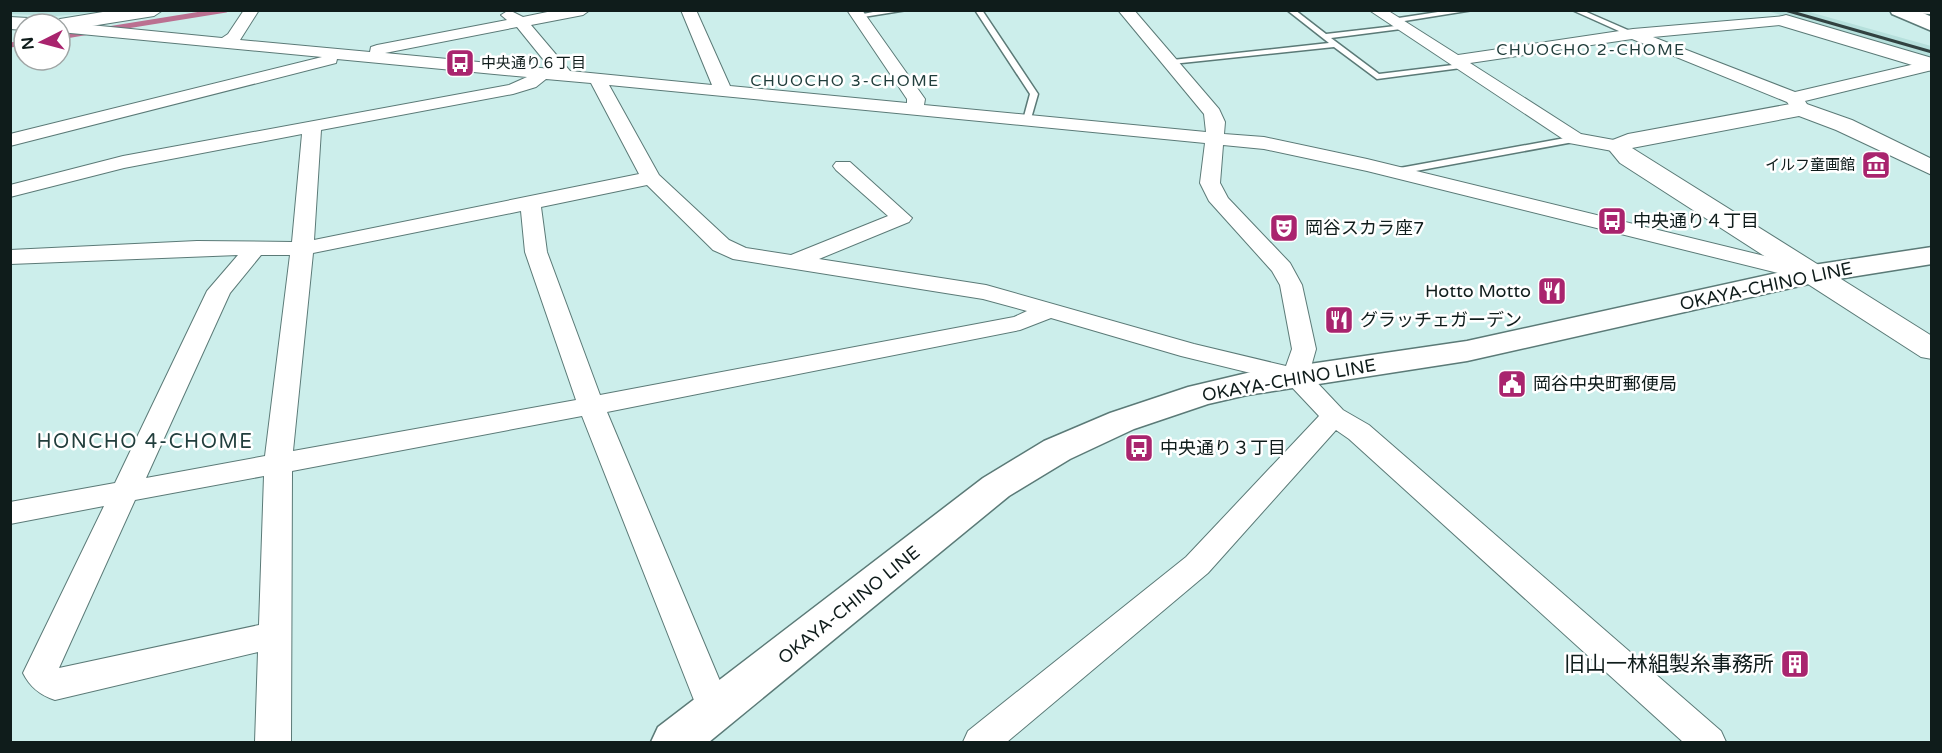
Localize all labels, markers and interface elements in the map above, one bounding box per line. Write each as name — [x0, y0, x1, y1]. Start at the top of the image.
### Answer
north arrow — [12, 12, 72, 72]
text: N — [17, 36, 39, 51]
district label: CHUOCHO 2-CHOME — [1496, 40, 1686, 60]
bus stop icon: 中央通り６丁目 — [444, 47, 476, 79]
place label: 中央通り６丁目 — [481, 54, 586, 72]
district label: CHUOCHO 3-CHOME — [750, 71, 940, 91]
museum icon: イルフ童画館 — [1860, 149, 1892, 181]
place label: イルフ童画館 — [1765, 156, 1855, 174]
bus stop icon: 中央通り４丁目 — [1596, 205, 1628, 237]
place label: 中央通り４丁目 — [1633, 210, 1759, 232]
theatre icon: 岡谷スカラ座7 — [1268, 212, 1300, 244]
place label: 岡谷スカラ座7 — [1305, 217, 1424, 239]
street label: OKAYA-CHINO LINE — [1678, 257, 1854, 315]
restaurant icon: Hotto Motto — [1536, 275, 1568, 307]
place label: Hotto Motto — [1425, 280, 1531, 302]
restaurant icon: グラッチェガーデン — [1323, 304, 1355, 336]
place label: グラッチェガーデン — [1360, 309, 1522, 331]
street label: OKAYA-CHINO LINE — [1200, 354, 1378, 406]
public building icon: 岡谷中央町郵便局 — [1496, 368, 1528, 400]
place label: 岡谷中央町郵便局 — [1533, 373, 1677, 395]
district label: HONCHO 4-CHOME — [36, 430, 254, 454]
bus stop icon: 中央通り３丁目 — [1123, 432, 1155, 464]
place label: 中央通り３丁目 — [1160, 437, 1286, 459]
street label: OKAYA-CHINO LINE — [774, 541, 924, 669]
building icon: 旧山一林組製糸事務所 — [1779, 648, 1811, 680]
place label: 旧山一林組製糸事務所 — [1564, 652, 1774, 677]

